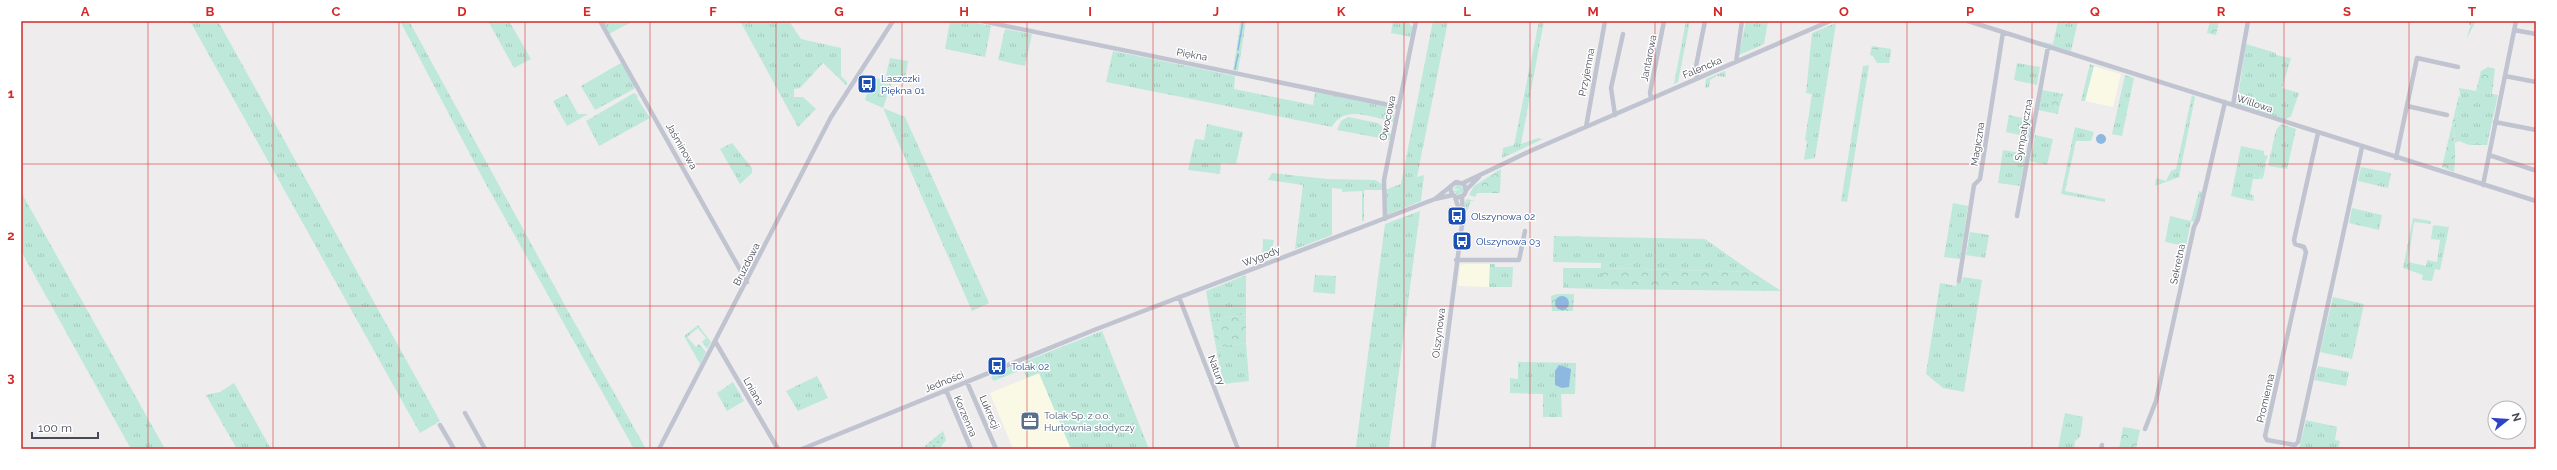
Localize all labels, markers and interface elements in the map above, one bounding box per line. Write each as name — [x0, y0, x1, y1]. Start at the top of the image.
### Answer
text: A — [81, 4, 90, 19]
text: B — [206, 4, 215, 19]
text: C — [332, 4, 341, 19]
text: D — [457, 4, 467, 19]
text: E — [583, 4, 591, 19]
text: F — [709, 4, 717, 19]
text: G — [834, 4, 844, 19]
text: H — [959, 4, 969, 19]
text: I — [1088, 4, 1092, 19]
text: J — [1213, 4, 1219, 19]
text: K — [1337, 4, 1346, 19]
text: L — [1463, 4, 1471, 19]
text: M — [1587, 4, 1599, 19]
text: N — [1713, 4, 1723, 19]
text: O — [1839, 4, 1849, 19]
text: P — [1966, 4, 1974, 19]
text: Q — [2090, 4, 2100, 19]
text: R — [2217, 4, 2226, 19]
text: S — [2343, 4, 2351, 19]
text: T — [2468, 4, 2476, 19]
street label: Jantarowa — [1639, 34, 1658, 82]
street label: Piękna — [1176, 46, 1208, 63]
street label: Przyjemna — [1576, 47, 1597, 97]
street label: Falencka — [1681, 54, 1723, 81]
bus stop icon: Laszczki Piękna 01 — [856, 73, 878, 95]
place label: Laszczki Piękna 01 — [881, 73, 926, 96]
text: 1 — [8, 86, 15, 101]
street label: Willowa — [2235, 92, 2274, 114]
street label: Owocowa — [1377, 94, 1398, 142]
street label: Sympatyczna — [2013, 98, 2034, 162]
street label: Jaśminowa — [664, 121, 699, 171]
street label: Magiczna — [1969, 121, 1986, 167]
bus stop icon: Olszynowa 02 — [1446, 205, 1468, 227]
place label: Olszynowa 02 — [1471, 211, 1535, 222]
text: 2 — [7, 228, 15, 243]
bus stop icon: Olszynowa 03 — [1451, 230, 1473, 252]
place label: Olszynowa 03 — [1476, 236, 1540, 247]
street label: Bruzdowa — [731, 241, 762, 287]
street label: Sekretna — [2168, 243, 2187, 285]
street label: Wygody — [1241, 244, 1282, 269]
street label: Olszynowa — [1430, 307, 1447, 359]
street label: Natury — [1206, 354, 1227, 387]
bus stop icon: Tolak 02 — [986, 355, 1008, 377]
place label: Tolak 02 — [1011, 361, 1049, 372]
street label: Jedności — [923, 369, 965, 394]
text: 3 — [7, 370, 15, 385]
street label: Promienna — [2255, 373, 2276, 424]
street label: Lniana — [741, 375, 766, 407]
street label: Lukrecji — [977, 393, 1002, 431]
street label: Korzenna — [952, 394, 979, 438]
north arrow — [2487, 400, 2527, 440]
office icon: Tolak Sp. z o.o. Hurtownia słodyczy — [1019, 410, 1041, 432]
place label: Tolak Sp. z o.o. Hurtownia słodyczy — [1044, 410, 1136, 433]
text: N — [2509, 411, 2524, 423]
scale bar — [32, 414, 98, 440]
text: 100 m — [38, 421, 72, 435]

